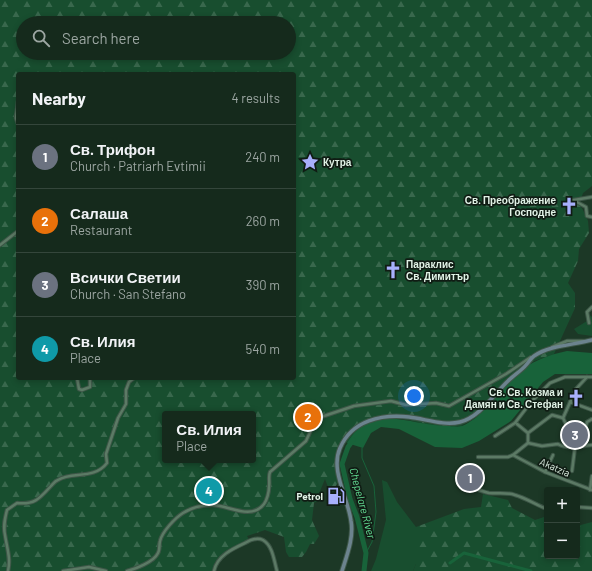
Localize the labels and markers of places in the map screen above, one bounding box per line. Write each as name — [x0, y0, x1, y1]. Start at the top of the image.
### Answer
place icon: Кутра — [300, 152, 320, 172]
place label: Кутра — [323, 156, 352, 168]
place label: Св. Преображение Господне — [465, 194, 556, 218]
church icon: Св. Преображение Господне — [559, 196, 579, 216]
place label: Параклис Св. Димитър — [406, 258, 469, 282]
church icon: Параклис Св. Димитър — [383, 260, 403, 280]
place label: Св. Св. Козма и Дамян и Св. Стефан — [465, 386, 563, 410]
church icon: Св. Св. Козма и Дамян и Св. Стефан — [566, 388, 586, 408]
pin: 2 — [295, 402, 321, 432]
pin: 3 — [562, 420, 588, 450]
pin: 1 — [457, 463, 483, 493]
pin: 4 — [196, 476, 222, 506]
fuel station icon: Petrol — [326, 486, 346, 506]
place label: Petrol — [296, 490, 323, 502]

